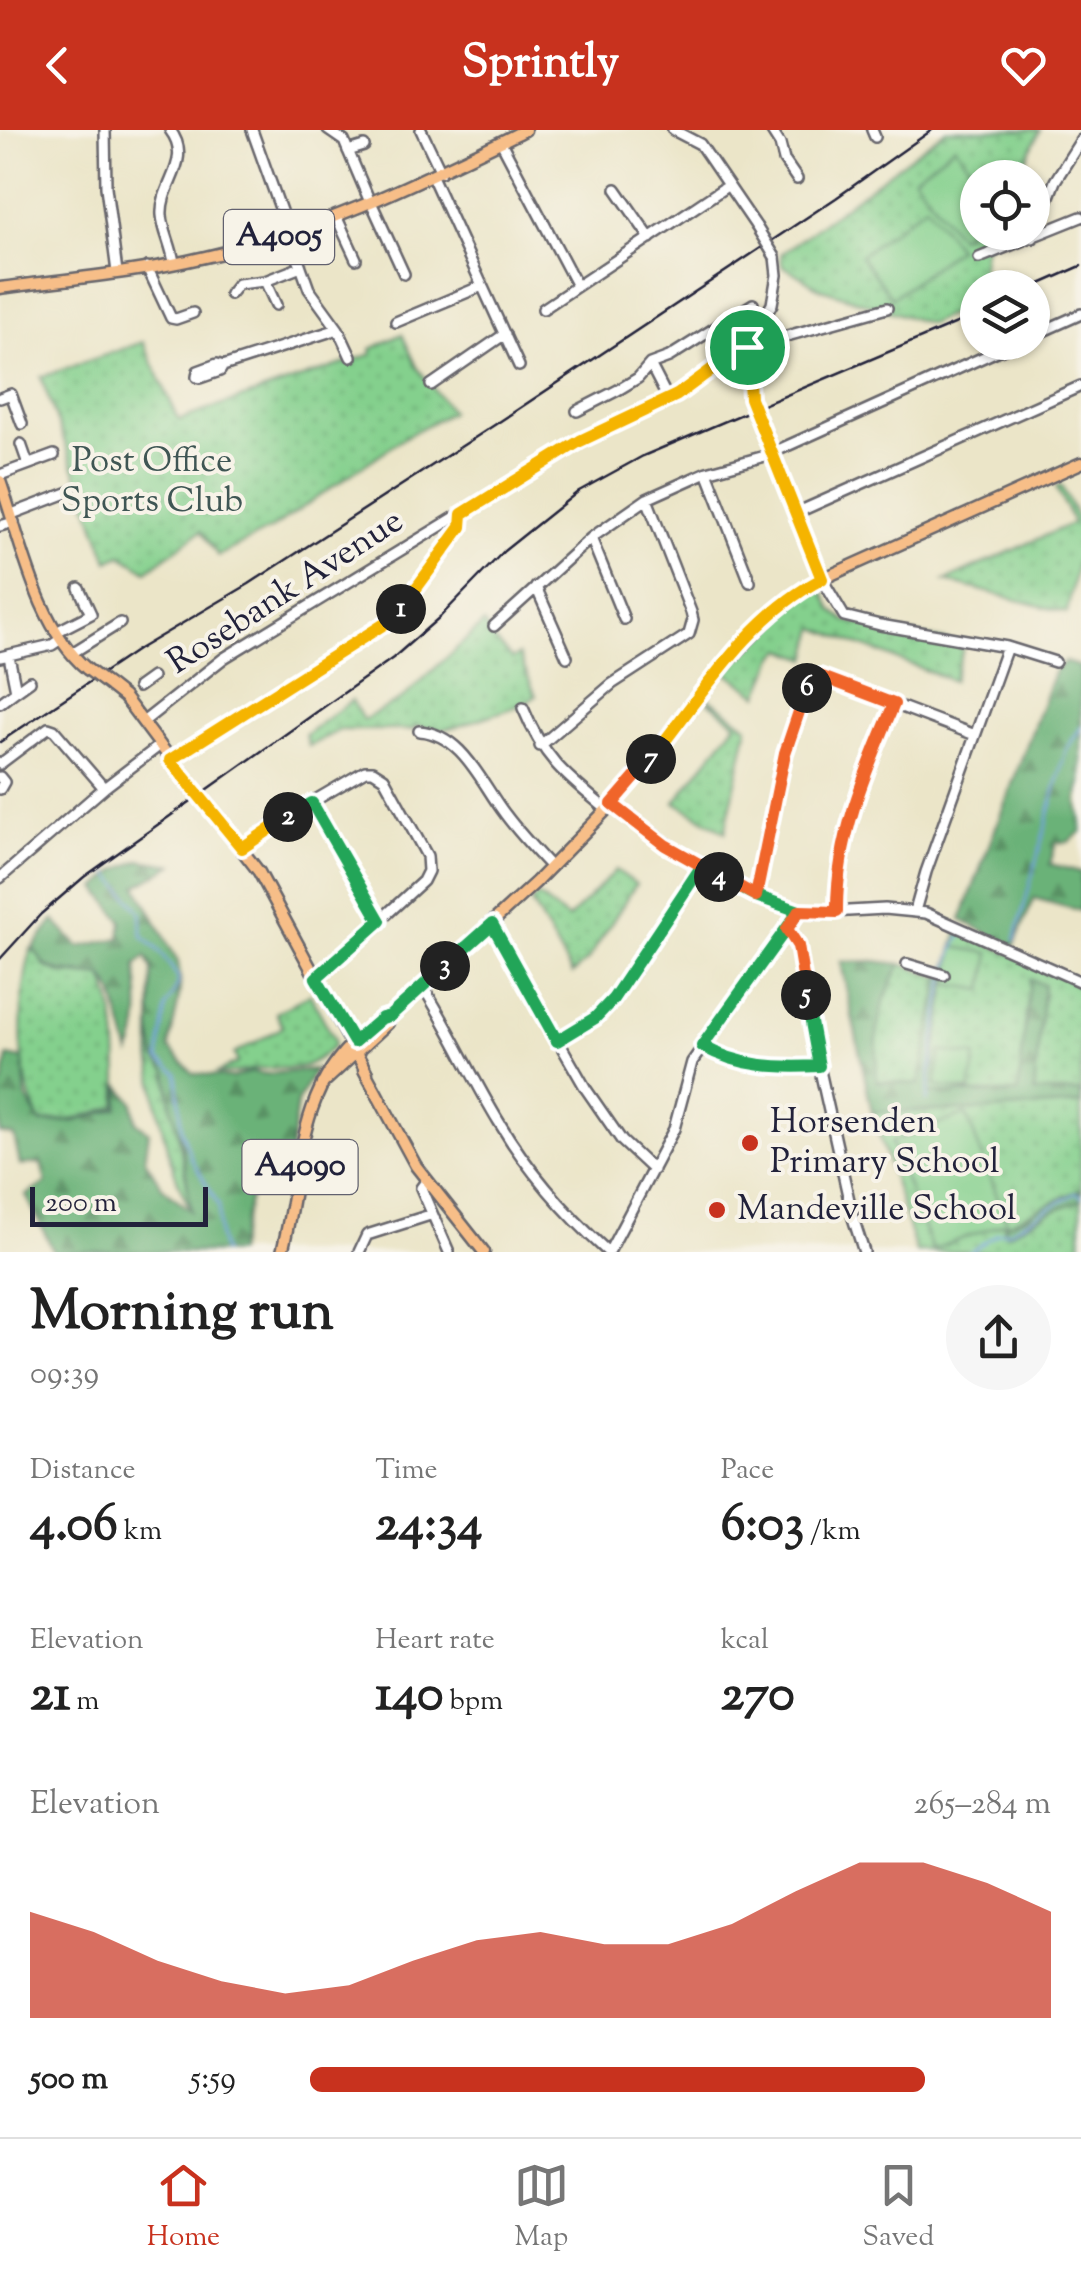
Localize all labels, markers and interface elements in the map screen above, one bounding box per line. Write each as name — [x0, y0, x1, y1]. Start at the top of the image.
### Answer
text: Sprintly — [462, 33, 619, 98]
icon: back — [30, 38, 85, 93]
icon: heart — [996, 38, 1051, 93]
map controls — [960, 160, 1050, 360]
button: locate — [960, 160, 1050, 250]
road number: A4005 — [224, 210, 334, 264]
button: layers — [960, 270, 1050, 360]
pin — [705, 305, 790, 390]
icon: arrive — [720, 320, 775, 375]
park label: Post Office Sports Club — [61, 437, 243, 528]
street label: Rosebank Avenue — [158, 497, 414, 689]
pin: 1 — [376, 584, 426, 634]
text: 1 — [396, 589, 406, 629]
pin: 6 — [782, 663, 832, 713]
text: 6 — [800, 668, 814, 708]
pin: 7 — [626, 734, 676, 784]
text: 7 — [644, 739, 658, 779]
pin: 2 — [263, 792, 313, 842]
text: 2 — [281, 797, 295, 837]
pin: 4 — [694, 852, 744, 902]
text: 4 — [712, 857, 726, 897]
pin: 3 — [420, 941, 470, 991]
text: 3 — [439, 946, 451, 986]
pin: 5 — [781, 970, 831, 1020]
text: 5 — [801, 975, 811, 1015]
place label: Horsenden Primary School — [770, 1098, 1000, 1189]
marker: Horsenden Primary School — [739, 1132, 761, 1154]
road number: A4090 — [242, 1140, 358, 1194]
scale bar — [30, 1182, 208, 1226]
text: 200 m — [45, 1184, 117, 1224]
place label: Mandeville School — [737, 1185, 1017, 1236]
marker: Mandeville School — [706, 1199, 728, 1221]
text: Morning run — [30, 1275, 334, 1354]
button: share — [946, 1285, 1051, 1390]
text: 09:39 — [30, 1352, 99, 1398]
text: Distance — [30, 1451, 136, 1491]
text: Time — [375, 1451, 438, 1491]
text: Pace — [721, 1451, 774, 1491]
text: 4.06 — [30, 1491, 118, 1563]
text: 24:34 — [375, 1491, 482, 1563]
text: 6:03 — [721, 1491, 804, 1563]
text: km — [118, 1512, 162, 1552]
text: /km — [804, 1512, 861, 1552]
text: Elevation — [30, 1621, 144, 1661]
text: Heart rate — [375, 1621, 495, 1661]
text: kcal — [721, 1621, 769, 1661]
text: 21 — [30, 1661, 70, 1733]
text: 140 — [375, 1661, 444, 1733]
text: 270 — [721, 1661, 795, 1733]
text: m — [70, 1682, 100, 1722]
text: bpm — [444, 1682, 503, 1722]
text: Elevation — [30, 1782, 160, 1828]
text: 265–284 m — [913, 1782, 1051, 1828]
text: 500 m — [30, 2057, 108, 2103]
text: 5:59 — [190, 2057, 236, 2103]
tab: Home — [147, 2158, 220, 2258]
tab: Map — [514, 2158, 569, 2258]
tab: Saved — [862, 2158, 934, 2258]

